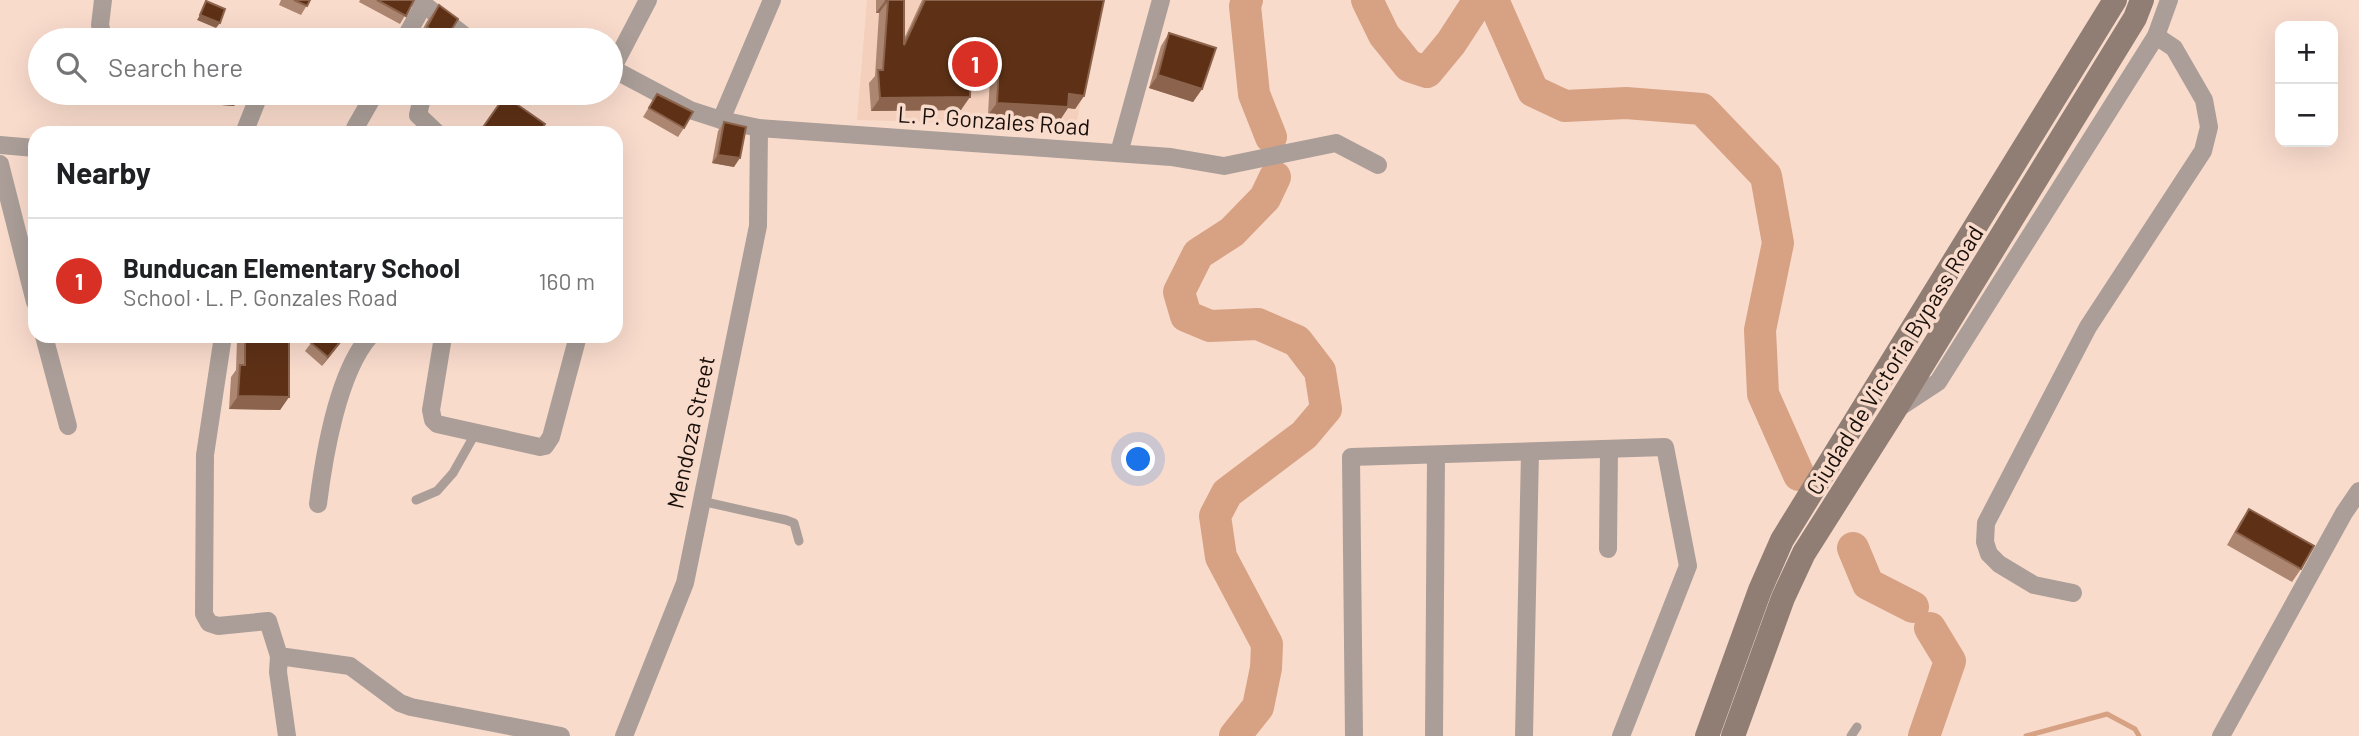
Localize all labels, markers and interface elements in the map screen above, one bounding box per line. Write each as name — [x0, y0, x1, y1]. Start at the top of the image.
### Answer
map controls — [2275, 21, 2338, 147]
button: + — [2275, 21, 2338, 84]
search box — [28, 28, 623, 105]
pin: 1 — [952, 38, 998, 90]
icon: search — [52, 48, 90, 86]
text: Search here — [108, 51, 243, 82]
button: − — [2275, 84, 2338, 147]
street label: L. P. Gonzales Road — [897, 99, 1091, 141]
text: Nearby — [56, 154, 151, 190]
street label: Ciudad de Victoria Bypass Road — [1799, 220, 1989, 500]
text: Bunducan Elementary School — [123, 252, 460, 283]
text: 1 — [75, 267, 83, 295]
text: 160 m — [538, 267, 595, 295]
text: School · L. P. Gonzales Road — [123, 283, 398, 311]
street label: Mendoza Street — [660, 353, 720, 511]
your location — [1121, 442, 1155, 476]

